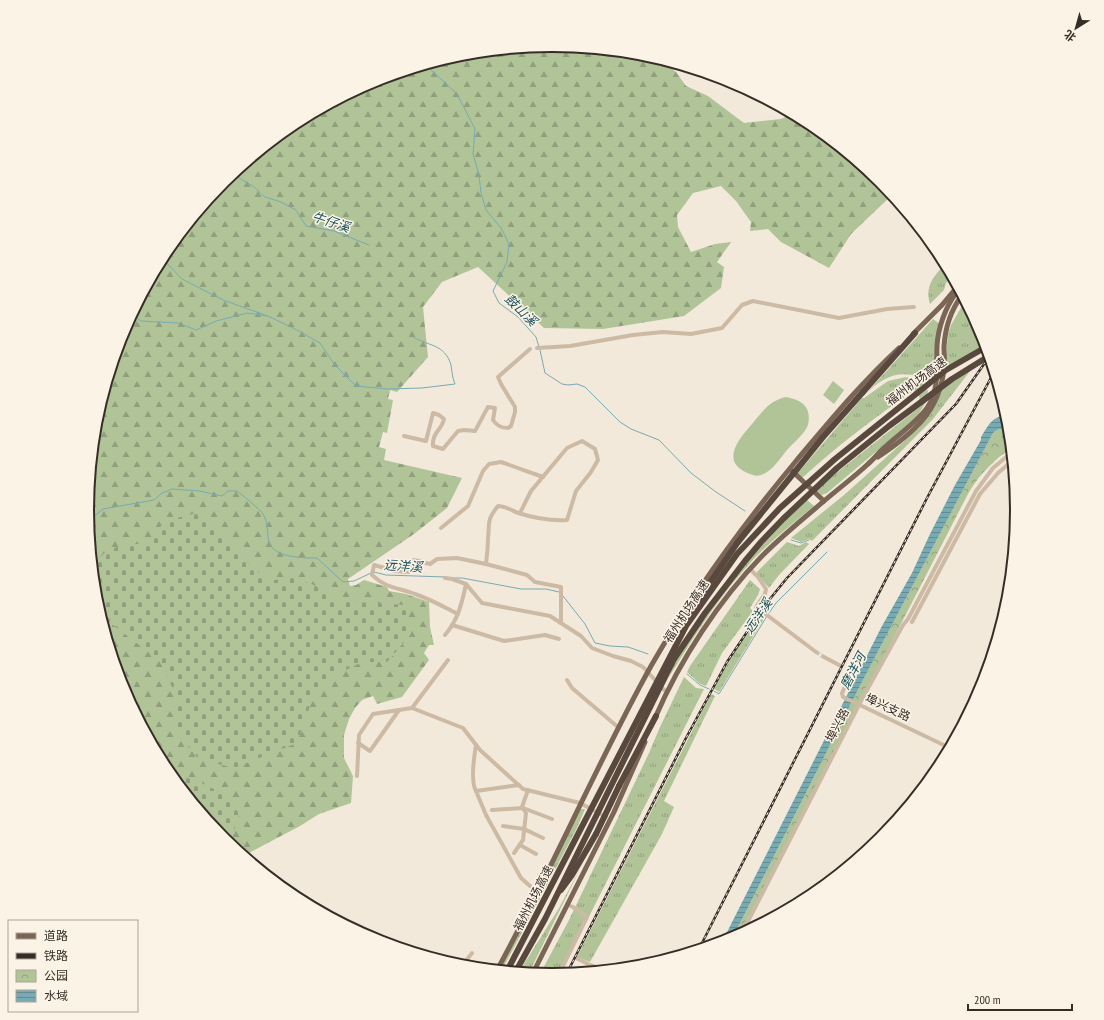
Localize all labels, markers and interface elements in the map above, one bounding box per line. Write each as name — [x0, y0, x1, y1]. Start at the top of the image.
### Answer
north arrow — [1056, 8, 1096, 48]
text: 北 — [1061, 27, 1079, 45]
water label: 牛仔溪 — [310, 208, 354, 237]
water label: 鼓山溪 — [501, 290, 542, 331]
street label: 福州机场高速 — [883, 353, 949, 409]
water label: 远洋溪 — [383, 556, 425, 576]
street label: 福州机场高速 — [660, 577, 712, 645]
water label: 远洋溪 — [740, 593, 777, 637]
water label: 磨洋河 — [836, 647, 871, 692]
street label: 埠兴支路 — [863, 690, 913, 724]
street label: 埠兴路 — [822, 706, 852, 744]
street label: 福州机场高速 — [510, 863, 556, 933]
legend — [8, 920, 138, 1012]
text: 道路 — [44, 928, 68, 943]
text: 铁路 — [44, 948, 68, 963]
text: 公园 — [44, 968, 68, 983]
scale bar — [968, 986, 1072, 1012]
text: 水域 — [44, 988, 68, 1003]
text: 200 m — [974, 992, 1001, 1007]

